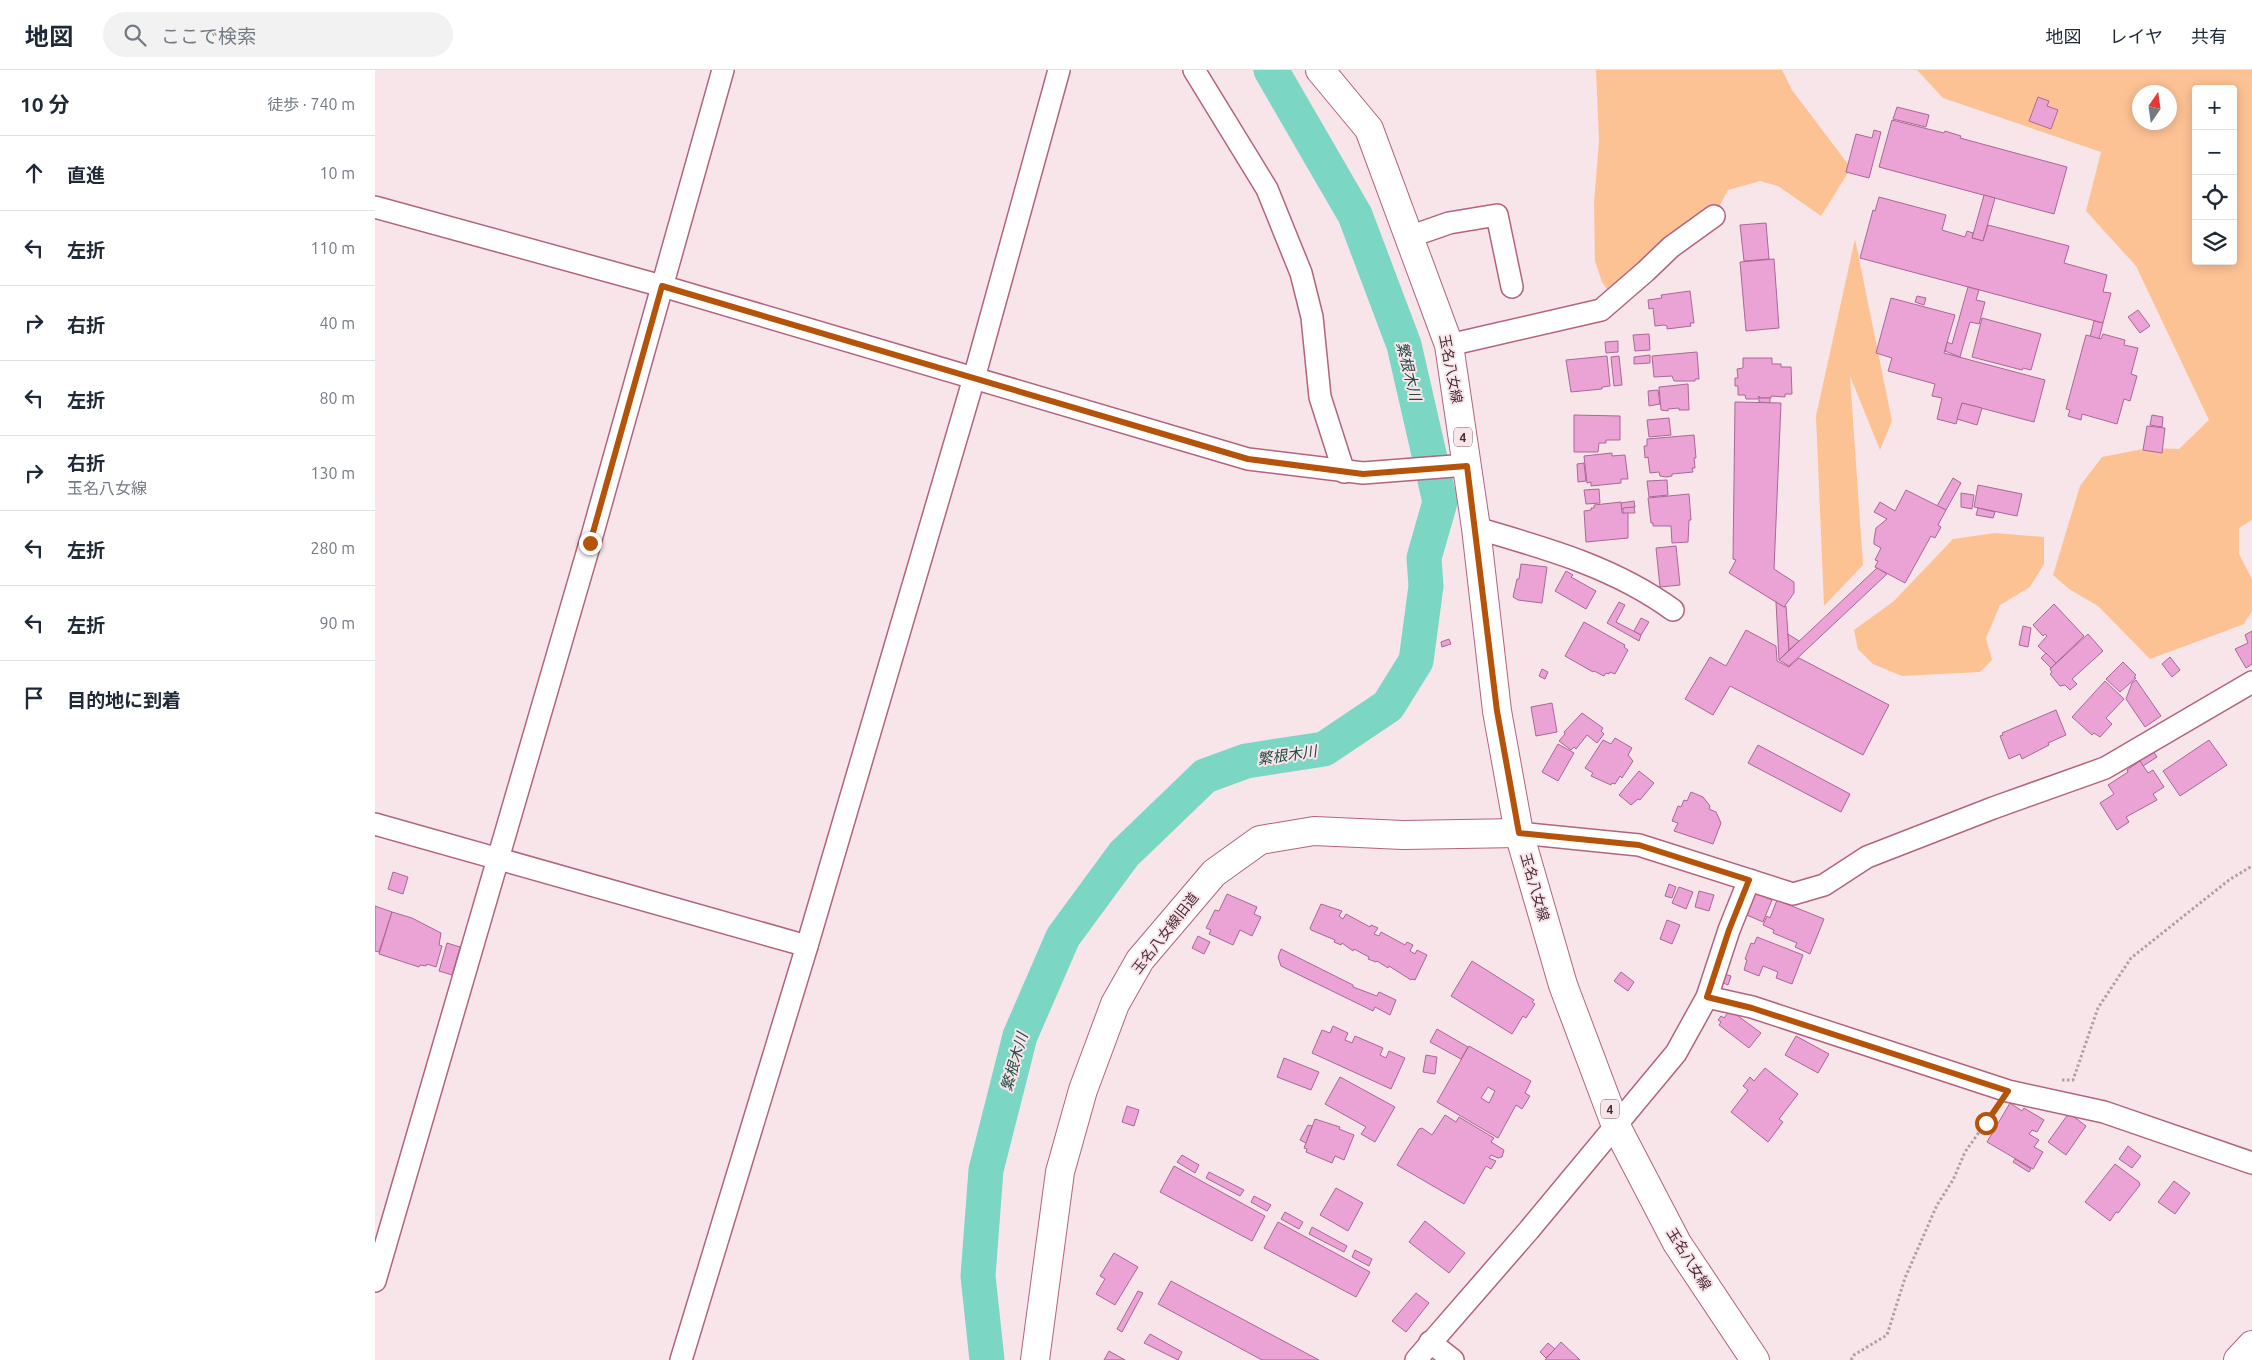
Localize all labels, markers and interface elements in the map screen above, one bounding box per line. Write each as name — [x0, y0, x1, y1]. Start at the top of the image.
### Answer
search box — [103, 12, 453, 57]
icon: search — [121, 21, 149, 49]
text: 地図 — [25, 23, 73, 50]
text: ここで検索 — [161, 25, 256, 47]
text: 地図 — [2046, 26, 2082, 46]
text: レイヤ — [2110, 26, 2163, 46]
text: 共有 — [2191, 26, 2227, 46]
north arrow — [2132, 85, 2177, 130]
map controls — [2192, 85, 2237, 265]
button: + — [2192, 85, 2237, 130]
text: 10 分 — [20, 92, 70, 116]
text: 徒歩 · 740 m — [267, 95, 355, 113]
button: − — [2192, 130, 2237, 175]
icon: ahead — [20, 159, 48, 187]
text: 直進 — [67, 164, 105, 186]
text: 10 m — [319, 164, 355, 182]
button: locate — [2192, 175, 2237, 220]
button: layers — [2192, 220, 2237, 265]
icon: left — [20, 234, 48, 262]
text: 左折 — [67, 239, 105, 261]
text: 110 m — [310, 239, 355, 257]
icon: right — [20, 309, 48, 337]
text: 右折 — [67, 314, 105, 336]
text: 40 m — [319, 314, 355, 332]
street label: 玉名八女線 — [1436, 333, 1466, 405]
water label: 繁根木川 — [1393, 340, 1425, 404]
icon: left — [20, 384, 48, 412]
text: 左折 — [67, 389, 105, 411]
text: 80 m — [319, 389, 355, 407]
road number: 4 — [1454, 428, 1472, 447]
text: 右折 — [67, 452, 105, 474]
icon: right — [20, 459, 48, 487]
text: 130 m — [310, 464, 355, 482]
text: 玉名八女線 — [67, 479, 147, 497]
route end — [579, 532, 602, 555]
icon: left — [20, 534, 48, 562]
text: 左折 — [67, 539, 105, 561]
text: 280 m — [310, 539, 355, 557]
icon: left — [20, 609, 48, 637]
text: 左折 — [67, 614, 105, 636]
text: 90 m — [319, 614, 355, 632]
icon: arrive — [20, 684, 48, 712]
text: 目的地に到着 — [67, 689, 181, 711]
water label: 繁根木川 — [1256, 742, 1320, 768]
street label: 玉名八女線 — [1518, 851, 1552, 923]
street label: 玉名八女線旧道 — [1129, 889, 1201, 977]
water label: 繁根木川 — [998, 1029, 1031, 1093]
road number: 4 — [1601, 1100, 1619, 1118]
route start — [1975, 1112, 1998, 1135]
street label: 玉名八女線 — [1664, 1225, 1714, 1293]

